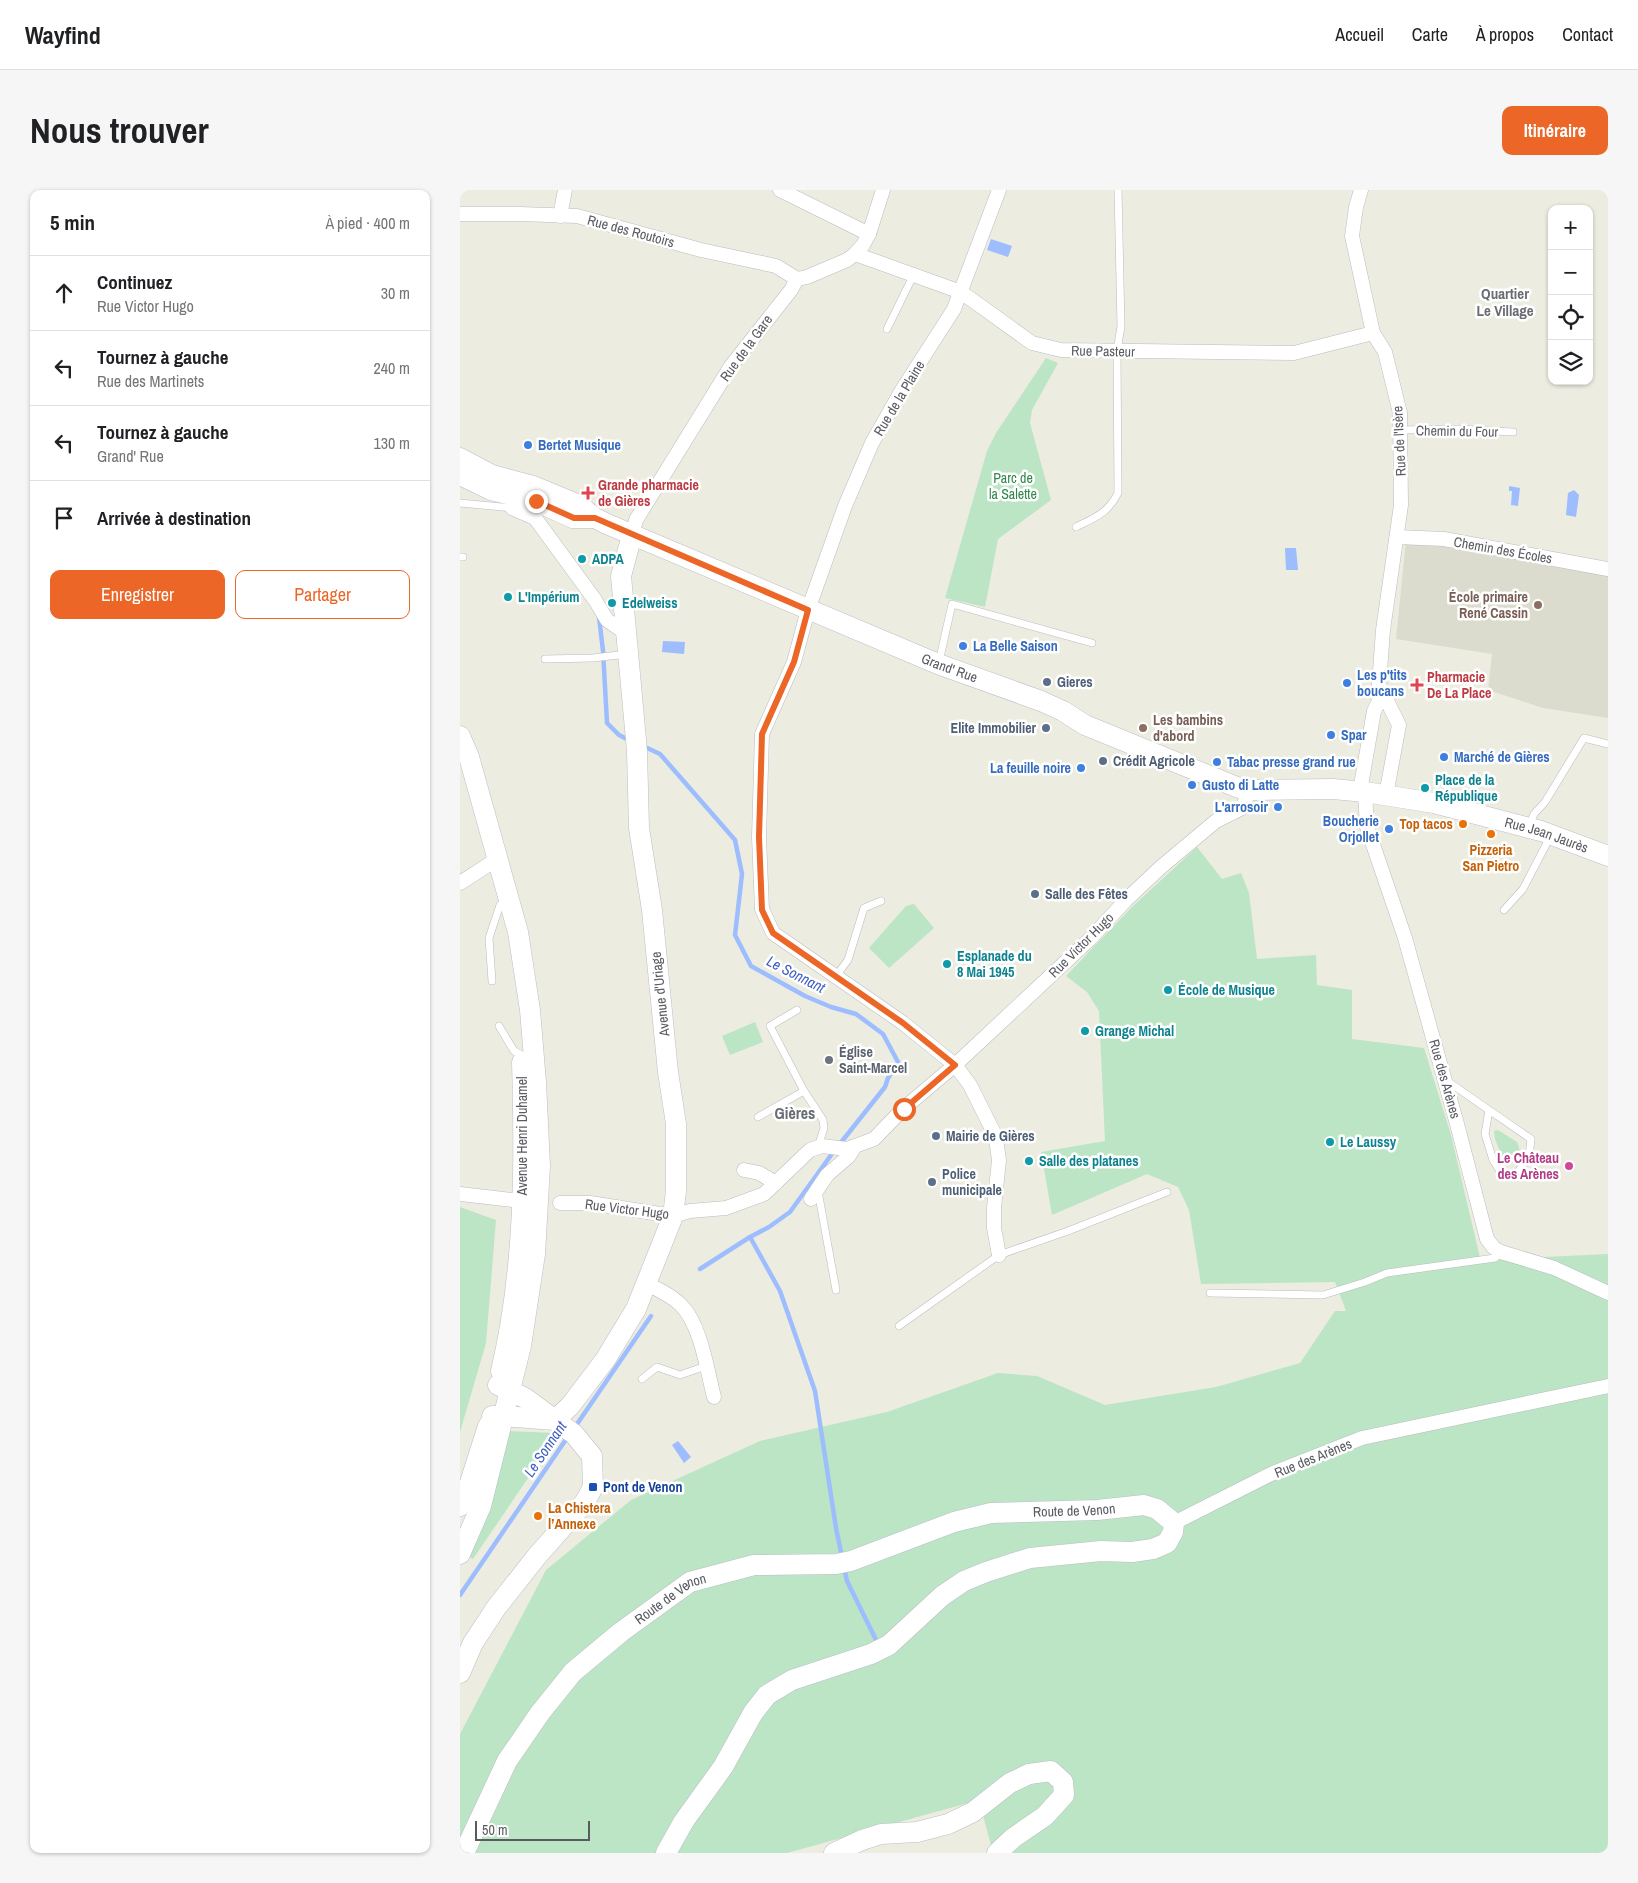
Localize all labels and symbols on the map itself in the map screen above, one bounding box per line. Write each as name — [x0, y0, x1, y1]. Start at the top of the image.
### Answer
street label: Rue des Routoirs — [586, 211, 677, 251]
district label: Quartier Le Village — [1476, 283, 1534, 321]
street label: Rue de la Gare — [716, 311, 776, 385]
street label: Rue Pasteur — [1071, 341, 1135, 361]
street label: Rue de la Plaine — [869, 357, 929, 439]
street label: Rue de l'Isère — [1388, 405, 1410, 477]
street label: Chemin du Four — [1416, 421, 1499, 441]
place label: Bertet Musique — [538, 436, 621, 454]
marker: Bertet Musique — [522, 439, 534, 451]
park label: Parc de la Salette — [989, 469, 1037, 503]
place label: Grande pharmacie de Gières — [598, 476, 699, 510]
marker: Grande pharmacie de Gières — [582, 487, 594, 499]
route end — [525, 490, 548, 513]
street label: Chemin des Écoles — [1452, 532, 1554, 568]
place label: ADPA — [592, 550, 624, 568]
marker: ADPA — [576, 553, 588, 565]
place label: L'Impérium — [518, 588, 579, 606]
place label: École primaire René Cassin — [1449, 588, 1528, 622]
marker: L'Impérium — [502, 591, 514, 603]
place label: Edelweiss — [622, 594, 678, 612]
marker: Edelweiss — [606, 597, 618, 609]
marker: École primaire René Cassin — [1532, 599, 1544, 611]
place label: La Belle Saison — [973, 637, 1058, 655]
marker: La Belle Saison — [957, 640, 969, 652]
street label: Grand' Rue — [919, 649, 980, 686]
place label: Les p'tits boucans — [1357, 666, 1407, 700]
place label: Pharmacie De La Place — [1427, 668, 1491, 702]
place label: Gieres — [1057, 673, 1093, 691]
marker: Gieres — [1041, 676, 1053, 688]
marker: Les p'tits boucans — [1341, 677, 1353, 689]
marker: Pharmacie De La Place — [1411, 679, 1423, 691]
place label: Les bambins d'abord — [1153, 711, 1223, 745]
place label: Elite Immobilier — [951, 719, 1037, 737]
marker: Elite Immobilier — [1040, 722, 1052, 734]
marker: Les bambins d'abord — [1137, 722, 1149, 734]
place label: Spar — [1341, 726, 1367, 744]
marker: Spar — [1325, 729, 1337, 741]
place label: Marché de Gières — [1454, 748, 1550, 766]
marker: Marché de Gières — [1438, 751, 1450, 763]
place label: Crédit Agricole — [1113, 752, 1195, 770]
place label: Tabac presse grand rue — [1227, 753, 1356, 771]
marker: Crédit Agricole — [1097, 755, 1109, 767]
marker: Tabac presse grand rue — [1211, 756, 1223, 768]
place label: La feuille noire — [990, 759, 1071, 777]
marker: La feuille noire — [1075, 762, 1087, 774]
place label: Place de la République — [1435, 771, 1498, 805]
place label: Gusto di Latte — [1202, 776, 1279, 794]
marker: Gusto di Latte — [1186, 779, 1198, 791]
marker: Place de la République — [1419, 782, 1431, 794]
place label: L'arrosoir — [1215, 798, 1269, 816]
marker: L'arrosoir — [1272, 801, 1284, 813]
place label: Boucherie Orjollet — [1323, 812, 1379, 846]
street label: Rue Jean Jaurès — [1503, 813, 1591, 857]
place label: Top tacos — [1400, 815, 1453, 833]
marker: Top tacos — [1457, 818, 1469, 830]
marker: Boucherie Orjollet — [1383, 823, 1395, 835]
marker: Pizzeria San Pietro — [1485, 828, 1497, 840]
place label: Pizzeria San Pietro — [1463, 841, 1519, 875]
place label: Salle des Fêtes — [1045, 885, 1128, 903]
marker: Salle des Fêtes — [1029, 888, 1041, 900]
street label: Rue Victor Hugo — [1045, 909, 1117, 981]
place label: Esplanade du 8 Mai 1945 — [957, 947, 1032, 981]
water label: Le Sonnant — [763, 950, 829, 998]
street label: Avenue d'Uriage — [647, 951, 673, 1038]
marker: Esplanade du 8 Mai 1945 — [941, 958, 953, 970]
place label: École de Musique — [1178, 981, 1275, 999]
marker: École de Musique — [1162, 984, 1174, 996]
place label: Grange Michal — [1095, 1022, 1174, 1040]
marker: Grange Michal — [1079, 1025, 1091, 1037]
street label: Rue des Arènes — [1425, 1037, 1465, 1121]
place label: Église Saint-Marcel — [839, 1043, 907, 1077]
marker: Église Saint-Marcel — [823, 1054, 835, 1066]
street label: Avenue Henri Duhamel — [513, 1076, 531, 1197]
route start — [893, 1098, 916, 1121]
district label: Gières — [775, 1102, 815, 1124]
place label: Mairie de Gières — [946, 1127, 1035, 1145]
marker: Mairie de Gières — [930, 1130, 942, 1142]
place label: Le Laussy — [1340, 1133, 1397, 1151]
marker: Le Laussy — [1324, 1136, 1336, 1148]
place label: Le Château des Arènes — [1497, 1149, 1559, 1183]
place label: Salle des platanes — [1039, 1152, 1139, 1170]
marker: Salle des platanes — [1023, 1155, 1035, 1167]
marker: Le Château des Arènes — [1563, 1160, 1575, 1172]
place label: Police municipale — [942, 1165, 1002, 1199]
marker: Police municipale — [926, 1176, 938, 1188]
street label: Rue Victor Hugo — [584, 1195, 670, 1223]
water label: Le Sonnant — [519, 1417, 572, 1481]
street label: Rue des Arènes — [1272, 1434, 1354, 1482]
place label: Pont de Venon — [603, 1478, 683, 1496]
marker: Pont de Venon — [587, 1481, 599, 1493]
place label: La Chistera l’Annexe — [548, 1499, 611, 1533]
street label: Route de Venon — [1033, 1499, 1116, 1521]
marker: La Chistera l’Annexe — [532, 1510, 544, 1522]
street label: Route de Venon — [631, 1569, 708, 1628]
scale bar — [475, 1818, 590, 1841]

